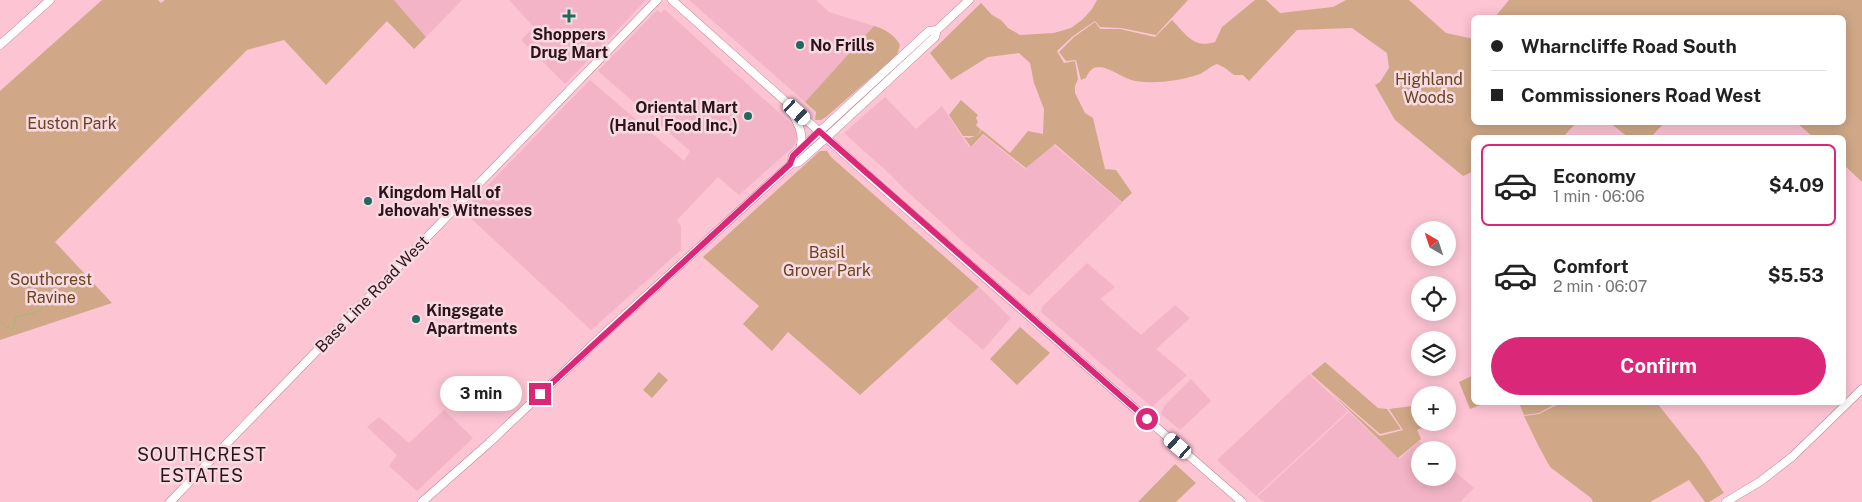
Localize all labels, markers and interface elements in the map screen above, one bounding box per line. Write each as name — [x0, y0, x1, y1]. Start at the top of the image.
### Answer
marker: Shoppers Drug Mart — [563, 10, 575, 22]
place label: Shoppers Drug Mart — [530, 25, 608, 62]
text: Wharncliffe Road South — [1521, 35, 1737, 57]
place label: No Frills — [810, 36, 874, 55]
marker: No Frills — [794, 39, 806, 51]
park label: Highland Woods — [1395, 70, 1463, 107]
text: Commissioners Road West — [1521, 84, 1761, 106]
car — [780, 96, 813, 128]
place label: Oriental Mart (Hanul Food Inc.) — [609, 98, 738, 135]
marker: Oriental Mart (Hanul Food Inc.) — [742, 110, 754, 122]
park label: Euston Park — [27, 114, 117, 133]
icon: car — [1493, 163, 1538, 208]
text: Economy — [1553, 165, 1636, 187]
text: $4.09 — [1769, 174, 1824, 196]
place label: Kingdom Hall of Jehovah's Witnesses — [378, 183, 532, 220]
text: 1 min · 06:06 — [1553, 187, 1645, 206]
marker: Kingdom Hall of Jehovah's Witnesses — [362, 195, 374, 207]
north arrow — [1411, 221, 1456, 266]
map controls — [1411, 221, 1456, 486]
street label: Base Line Road West — [311, 232, 433, 356]
park label: Basil Grover Park — [783, 243, 871, 280]
icon: car — [1493, 253, 1538, 298]
text: Comfort — [1553, 255, 1629, 277]
text: $5.53 — [1768, 264, 1824, 286]
park label: Southcrest Ravine — [10, 270, 92, 307]
button: locate — [1411, 276, 1456, 321]
text: 2 min · 06:07 — [1553, 277, 1647, 296]
place label: Kingsgate Apartments — [426, 301, 517, 338]
marker: Kingsgate Apartments — [410, 313, 422, 325]
button: layers — [1411, 331, 1456, 376]
button: Confirm — [1491, 337, 1826, 395]
callout: 3 min — [440, 376, 522, 412]
route end — [529, 383, 551, 405]
text: 3 min — [460, 384, 502, 403]
button: + — [1411, 386, 1456, 431]
route start — [1136, 408, 1158, 430]
car — [1161, 430, 1194, 462]
button: − — [1411, 441, 1456, 486]
district label: SOUTHCREST ESTATES — [137, 444, 267, 486]

